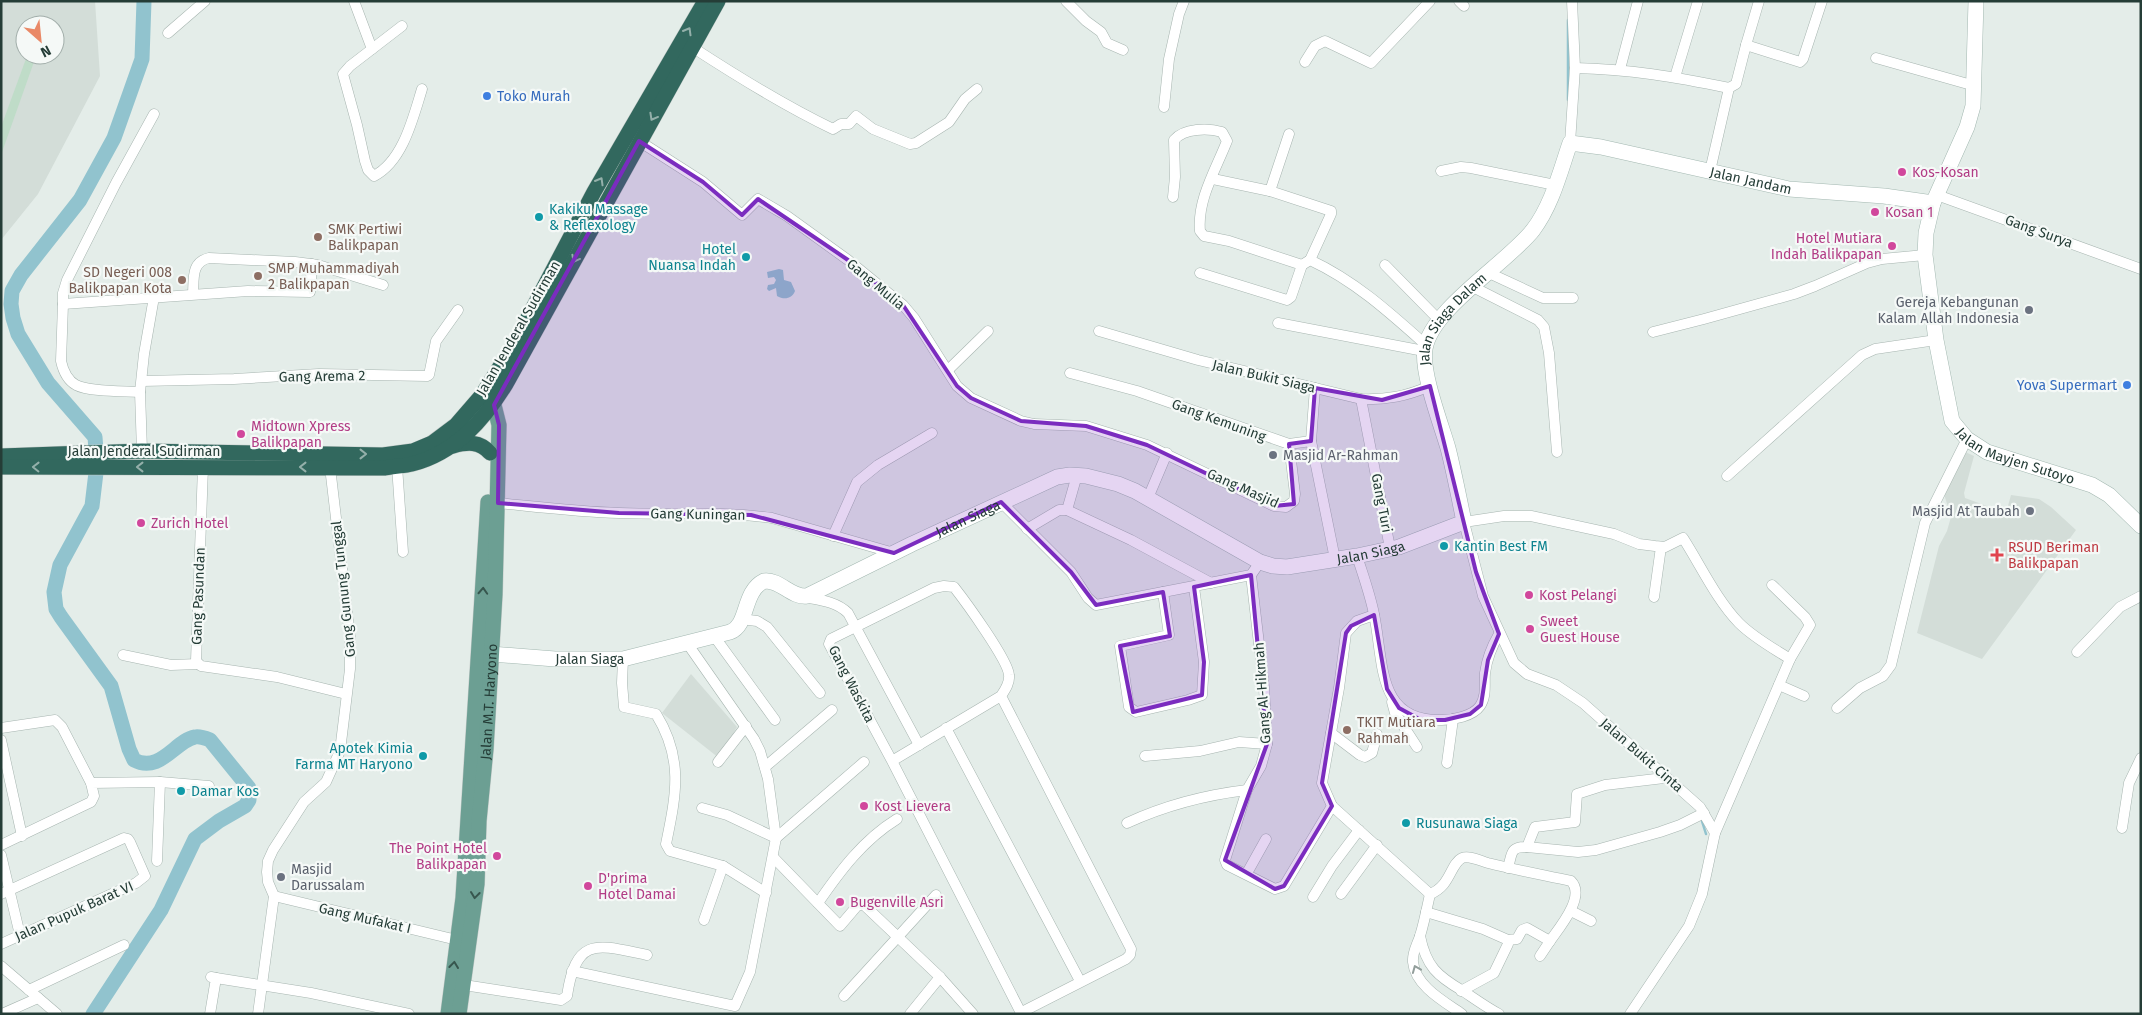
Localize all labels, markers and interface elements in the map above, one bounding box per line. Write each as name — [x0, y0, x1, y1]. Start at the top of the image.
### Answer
north arrow — [15, 15, 65, 65]
one-way arrow — [681, 27, 691, 36]
text: N — [38, 41, 54, 61]
place label: Toko Murah — [497, 88, 570, 105]
marker: Toko Murah — [481, 90, 493, 102]
one-way arrow — [649, 111, 659, 120]
street label: Jalan Jandam — [1708, 164, 1793, 198]
place label: Kos-Kosan — [1912, 164, 1979, 181]
marker: Kos-Kosan — [1896, 166, 1908, 178]
one-way arrow — [594, 178, 604, 187]
place label: Kakiku Massage & Reflexology — [549, 201, 648, 234]
place label: Kosan 1 — [1885, 204, 1933, 221]
marker: Kosan 1 — [1869, 206, 1881, 218]
marker: Kakiku Massage & Reflexology — [533, 211, 545, 223]
street label: Gang Surya — [2003, 211, 2075, 252]
place label: SMK Pertiwi Balikpapan — [328, 221, 402, 254]
place label: Hotel Mutiara Indah Balikpapan — [1771, 230, 1882, 263]
marker: SMK Pertiwi Balikpapan — [312, 231, 324, 243]
marker: Hotel Mutiara Indah Balikpapan — [1886, 240, 1898, 252]
place label: Hotel Nuansa Indah — [648, 241, 736, 274]
marker: Hotel Nuansa Indah — [740, 251, 752, 263]
one-way arrow — [571, 254, 581, 263]
street label: Gang Mulia — [843, 255, 908, 314]
street label: Jalan Jenderal Sudirman — [473, 258, 564, 399]
place label: SMP Muhammadiyah 2 Balikpapan — [268, 260, 400, 293]
place label: SD Negeri 008 Balikpapan Kota — [68, 264, 172, 297]
marker: SMP Muhammadiyah 2 Balikpapan — [252, 270, 264, 282]
street label: Jalan Siaga Dalam — [1416, 270, 1490, 367]
marker: SD Negeri 008 Balikpapan Kota — [176, 274, 188, 286]
place label: Gereja Kebangunan Kalam Allah Indonesia — [1878, 294, 2019, 327]
marker: Gereja Kebangunan Kalam Allah Indonesia — [2023, 304, 2035, 316]
street label: Jalan Bukit Siaga — [1211, 356, 1317, 397]
street label: Gang Arema 2 — [279, 367, 365, 386]
place label: Yova Supermart — [2017, 377, 2118, 394]
marker: Yova Supermart — [2121, 379, 2133, 391]
street label: Gang Kemuning — [1169, 396, 1269, 446]
place label: Midtown Xpress Balikpapan — [251, 418, 351, 451]
street label: Jalan Mayjen Sutoyo — [1952, 424, 2077, 488]
marker: Midtown Xpress Balikpapan — [235, 428, 247, 440]
street label: Jalan Jenderal Sudirman — [68, 443, 220, 460]
place label: Masjid Ar-Rahman — [1283, 447, 1398, 464]
one-way arrow — [360, 449, 367, 459]
marker: Masjid Ar-Rahman — [1267, 449, 1279, 461]
one-way arrow — [32, 462, 40, 473]
one-way arrow — [136, 462, 144, 472]
one-way arrow — [299, 462, 306, 472]
street label: Gang Masjid — [1204, 465, 1281, 512]
street label: Gang Turi — [1367, 472, 1396, 534]
street label: Jalan Siaga — [933, 496, 1003, 541]
place label: Masjid At Taubah — [1912, 503, 2020, 520]
street label: Gang Kuningan — [650, 505, 746, 524]
marker: Masjid At Taubah — [2024, 505, 2036, 517]
place label: Zurich Hotel — [151, 515, 228, 532]
marker: Zurich Hotel — [135, 517, 147, 529]
street label: Gang Gunung Tunggal — [328, 520, 359, 658]
street label: Jalan Siaga — [1335, 538, 1407, 568]
place label: Kantin Best FM — [1454, 538, 1548, 555]
place label: RSUD Beriman Balikpapan — [2008, 539, 2099, 572]
marker: Kantin Best FM — [1438, 540, 1450, 552]
street label: Gang Pasundan — [188, 547, 209, 645]
marker: RSUD Beriman Balikpapan — [1990, 548, 2004, 562]
one-way arrow — [478, 587, 488, 594]
place label: Kost Pelangi — [1539, 587, 1617, 604]
marker: Kost Pelangi — [1523, 589, 1535, 601]
place label: Sweet Guest House — [1540, 613, 1620, 646]
marker: Sweet Guest House — [1524, 623, 1536, 635]
street label: Gang Al-Hikmah — [1250, 642, 1275, 744]
street label: Jalan M.T. Haryono — [477, 643, 501, 761]
street label: Gang Waskita — [825, 643, 878, 726]
street label: Jalan Siaga — [555, 651, 624, 668]
place label: TKIT Mutiara Rahmah — [1357, 714, 1436, 747]
street label: Jalan Bukit Cinta — [1597, 715, 1687, 796]
marker: TKIT Mutiara Rahmah — [1341, 724, 1353, 736]
place label: Apotek Kimia Farma MT Haryono — [295, 740, 413, 773]
marker: Apotek Kimia Farma MT Haryono — [417, 750, 429, 762]
place label: Damar Kos — [191, 783, 259, 800]
marker: Damar Kos — [175, 785, 187, 797]
place label: Kost Lievera — [874, 798, 951, 815]
marker: Kost Lievera — [858, 800, 870, 812]
place label: Rusunawa Siaga — [1416, 815, 1518, 832]
marker: Rusunawa Siaga — [1400, 817, 1412, 829]
place label: The Point Hotel Balikpapan — [389, 840, 487, 873]
marker: The Point Hotel Balikpapan — [491, 850, 503, 862]
place label: Masjid Darussalam — [291, 861, 365, 894]
place label: D'prima Hotel Damai — [598, 870, 676, 903]
marker: Masjid Darussalam — [275, 871, 287, 883]
street label: Jalan Pupuk Barat VI — [12, 878, 136, 945]
marker: D'prima Hotel Damai — [582, 880, 594, 892]
one-way arrow — [470, 891, 481, 899]
place label: Bugenville Asri — [850, 894, 944, 911]
marker: Bugenville Asri — [834, 896, 846, 908]
street label: Gang Mufakat I — [317, 900, 413, 937]
one-way arrow — [448, 961, 458, 970]
one-way arrow — [1412, 965, 1422, 974]

